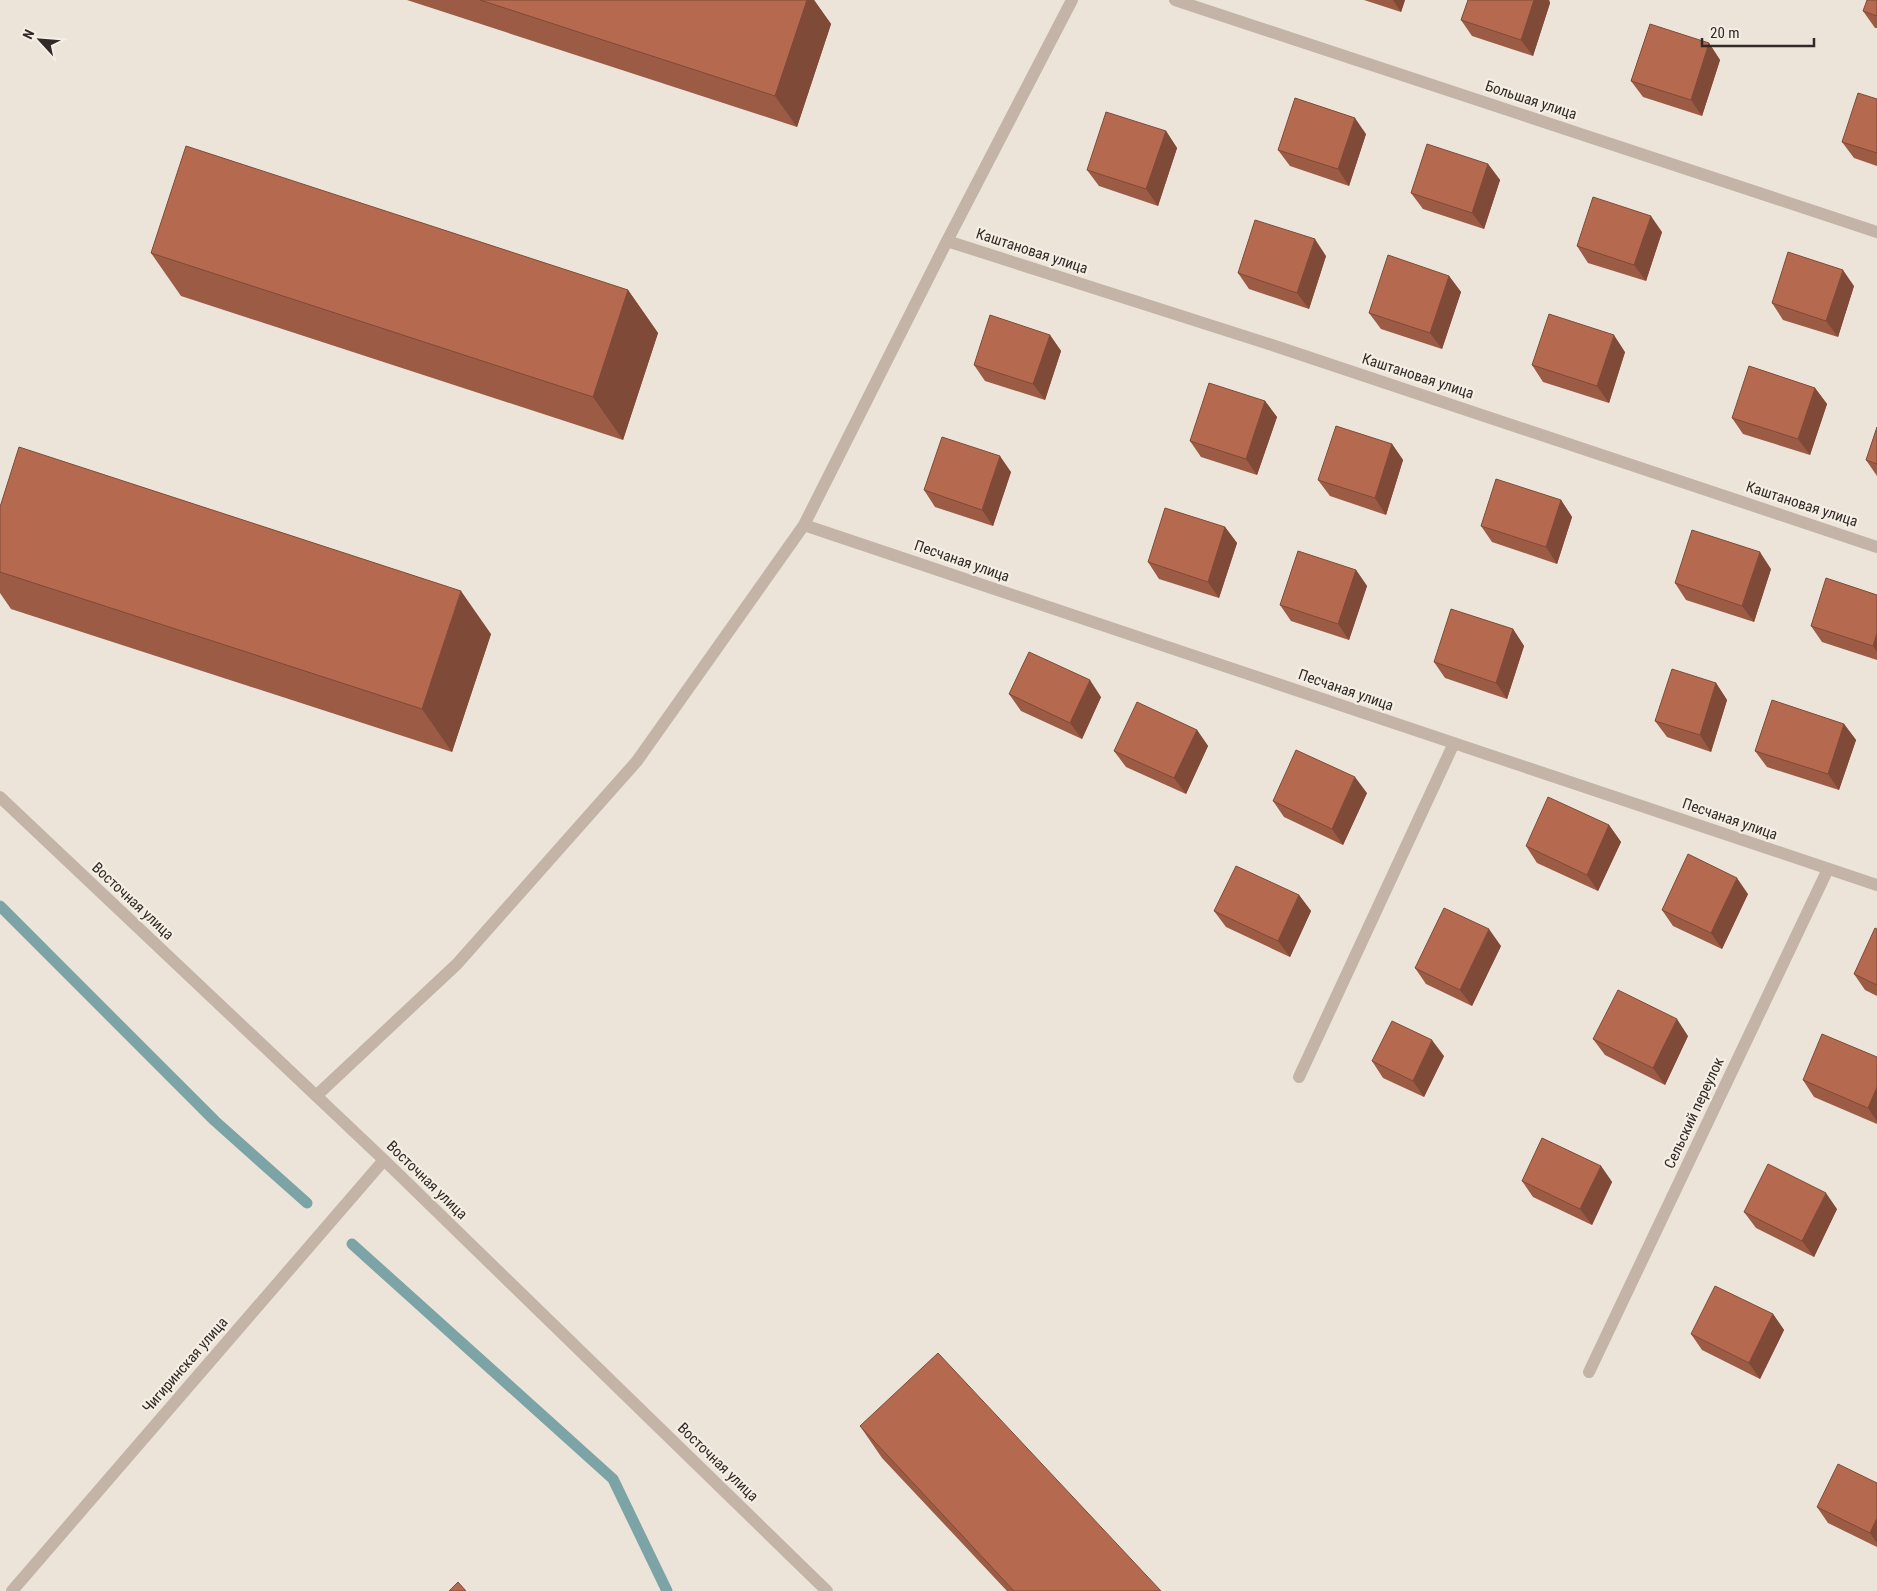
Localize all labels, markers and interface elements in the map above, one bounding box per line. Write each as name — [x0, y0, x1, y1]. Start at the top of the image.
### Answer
north arrow — [15, 15, 65, 65]
scale bar — [1702, 15, 1814, 47]
text: 20 m — [1710, 24, 1740, 42]
text: N — [19, 27, 37, 42]
street label: Большая улица — [1483, 77, 1579, 123]
street label: Каштановая улица — [974, 224, 1090, 278]
street label: Каштановая улица — [1360, 349, 1476, 403]
street label: Каштановая улица — [1744, 477, 1860, 531]
street label: Песчаная улица — [912, 536, 1012, 586]
street label: Песчаная улица — [1296, 665, 1396, 715]
street label: Песчаная улица — [1680, 794, 1780, 844]
street label: Восточная улица — [88, 859, 178, 943]
street label: Сельский переулок — [1660, 1055, 1728, 1171]
street label: Восточная улица — [383, 1137, 471, 1223]
street label: Чигиринская улица — [139, 1314, 231, 1416]
street label: Восточная улица — [674, 1419, 762, 1505]

